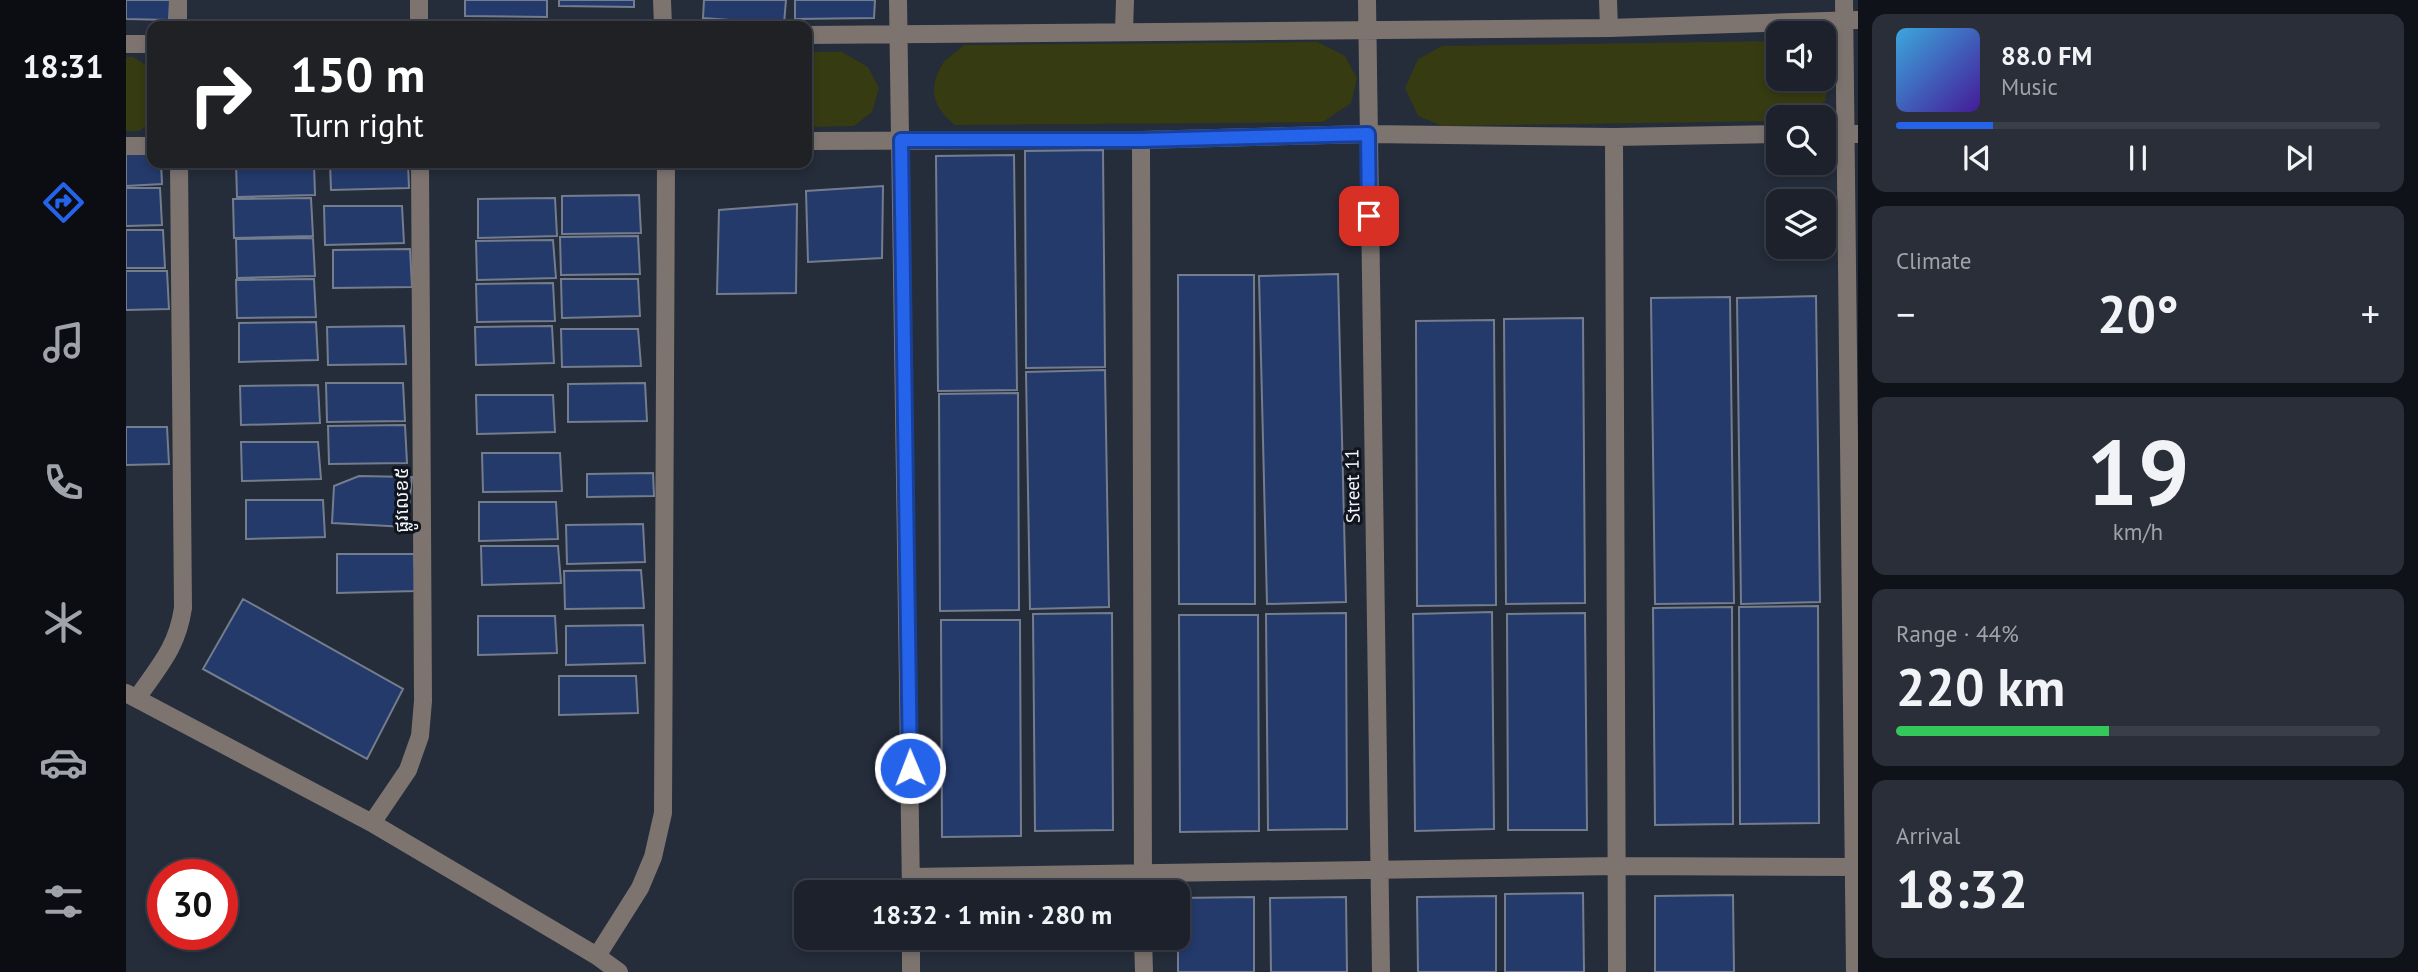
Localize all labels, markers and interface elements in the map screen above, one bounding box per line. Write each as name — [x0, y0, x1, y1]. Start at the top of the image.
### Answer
map controls — [1766, 21, 1836, 259]
button: sound — [1766, 21, 1836, 91]
text: 88.0 FM — [2001, 39, 2092, 72]
text: 150 m — [290, 42, 425, 106]
text: 18:31 — [22, 45, 104, 87]
icon: right — [175, 49, 266, 140]
text: Music — [2001, 72, 2058, 101]
text: Turn right — [290, 104, 424, 146]
button: search — [1766, 105, 1836, 175]
icon: previous — [1958, 139, 1996, 177]
icon: pause — [2119, 139, 2157, 177]
icon: next — [2280, 139, 2318, 177]
icon: directions — [39, 178, 88, 227]
pin — [1339, 186, 1399, 246]
button: layers — [1766, 189, 1836, 259]
icon: arrive — [1350, 197, 1388, 235]
text: Climate — [1896, 246, 1971, 275]
text: 20° — [2097, 280, 2179, 347]
text: − — [1896, 289, 1915, 338]
text: + — [2361, 289, 2380, 338]
icon: music — [39, 318, 88, 367]
text: 19 — [2086, 412, 2190, 530]
street label: Street 11 — [1339, 449, 1365, 523]
icon: phone — [39, 458, 88, 507]
street label: ផ្លូវលេខ៥ — [389, 467, 419, 533]
text: km/h — [2113, 517, 2163, 546]
icon: climate — [39, 598, 88, 647]
text: Range · 44% — [1896, 619, 2019, 648]
text: 220 km — [1896, 653, 2065, 720]
position arrow — [873, 731, 947, 805]
icon: car — [39, 738, 88, 787]
text: Arrival — [1896, 821, 1960, 850]
text: 18:32 — [1896, 855, 2028, 922]
speed limit sign: 30 — [147, 859, 238, 950]
icon: filters — [39, 877, 88, 926]
text: 18:32 · 1 min · 280 m — [872, 898, 1112, 931]

